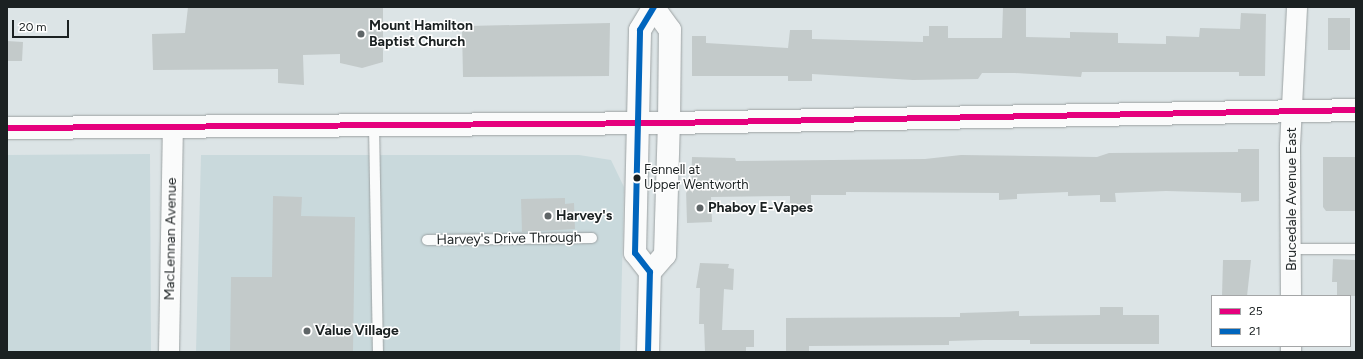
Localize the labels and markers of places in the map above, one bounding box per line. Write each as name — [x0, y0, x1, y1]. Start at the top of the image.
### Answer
place label: Mount Hamilton Baptist Church — [369, 18, 473, 50]
marker: Mount Hamilton Baptist Church — [356, 29, 366, 39]
place label: Fennell at Upper Wentworth — [644, 163, 749, 194]
marker: Fennell at Upper Wentworth — [632, 173, 642, 183]
place label: Phaboy E-Vapes — [708, 200, 813, 216]
marker: Phaboy E-Vapes — [695, 203, 705, 213]
place label: Harvey's — [556, 208, 612, 224]
marker: Harvey's — [543, 211, 553, 221]
place label: Value Village — [315, 323, 399, 339]
marker: Value Village — [302, 326, 312, 336]

